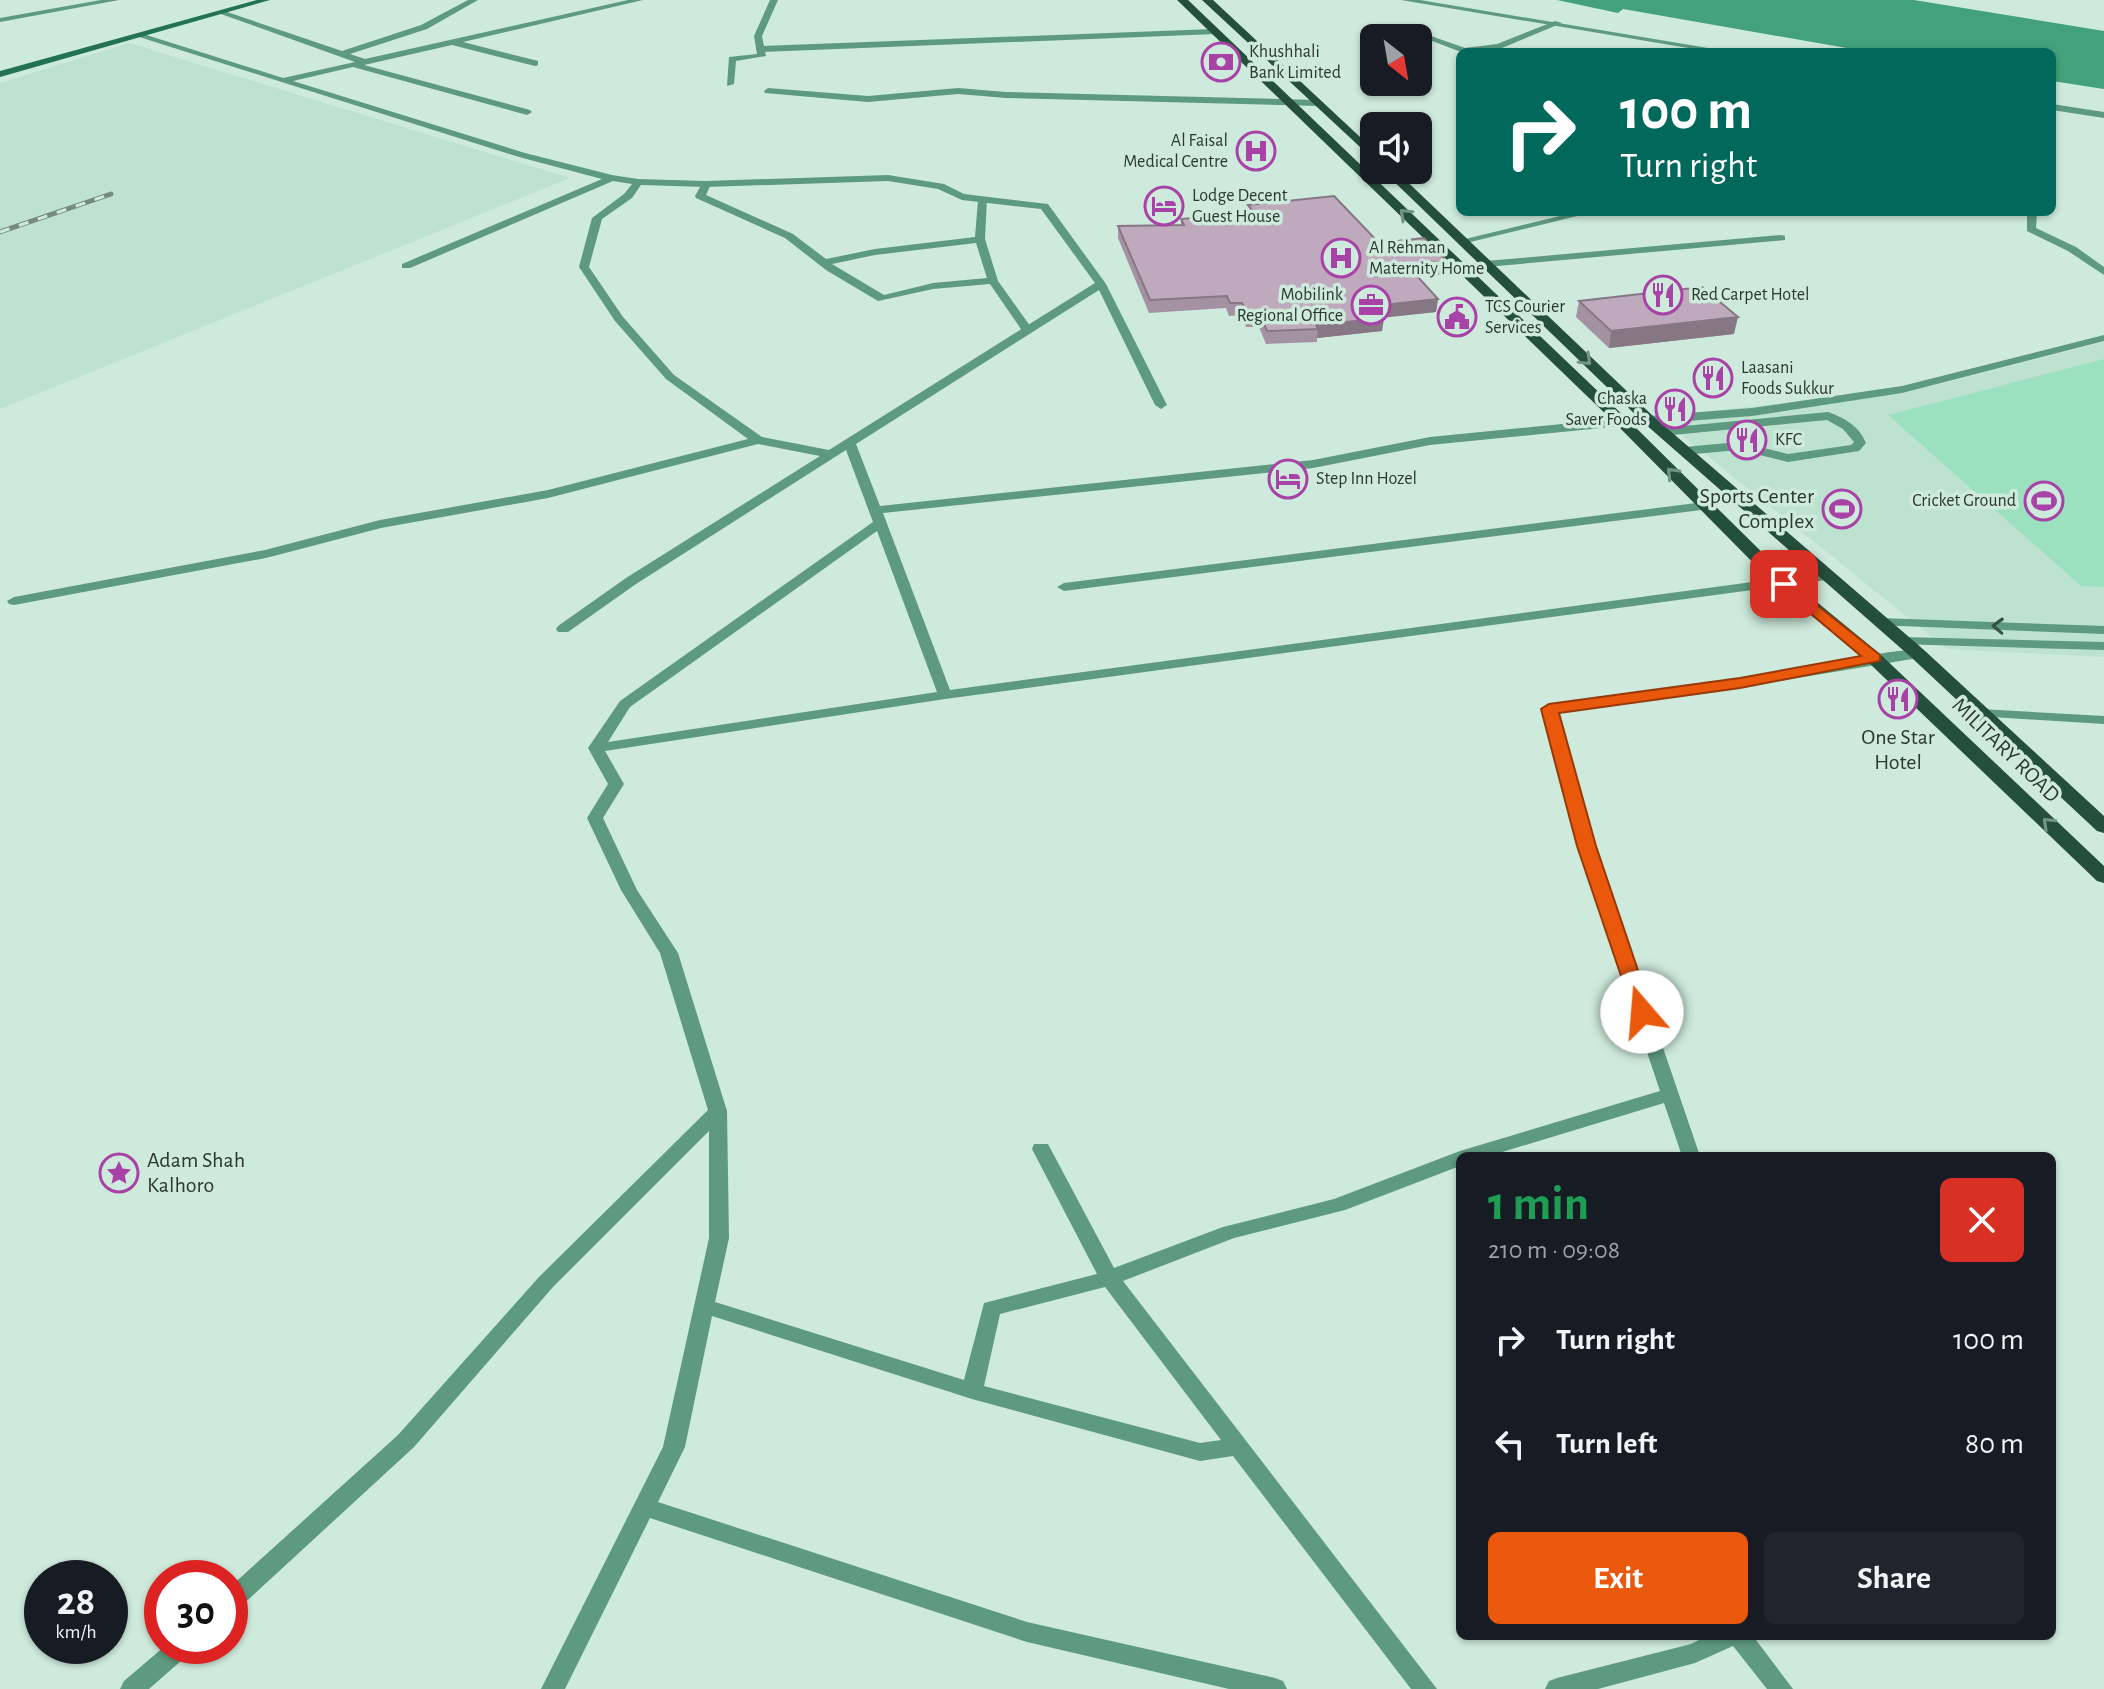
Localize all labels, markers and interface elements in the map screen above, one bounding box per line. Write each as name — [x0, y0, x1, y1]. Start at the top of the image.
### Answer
north arrow — [1360, 24, 1432, 96]
map controls — [1360, 24, 1432, 184]
bank icon: Khushhali Bank Limited — [1200, 41, 1242, 83]
place label: Khushhali Bank Limited — [1249, 43, 1341, 82]
icon: right — [1488, 80, 1592, 184]
text: 100 m — [1620, 83, 1752, 139]
button: sound — [1360, 112, 1432, 184]
hospital icon: Al Faisal Medical Centre — [1235, 130, 1277, 172]
place label: Al Faisal Medical Centre — [1123, 132, 1228, 171]
text: Turn right — [1620, 148, 1757, 184]
hotel icon: Lodge Decent Guest House — [1143, 185, 1185, 227]
place label: Lodge Decent Guest House — [1192, 187, 1288, 226]
one-way arrow — [1400, 209, 1415, 223]
hospital icon: Al Rehman Maternity Home — [1320, 237, 1362, 279]
place label: Al Rehman Maternity Home — [1369, 239, 1484, 278]
restaurant icon: Red Carpet Hotel — [1642, 274, 1684, 316]
office icon: Mobilink Regional Office — [1350, 284, 1392, 326]
place label: Mobilink Regional Office — [1237, 286, 1344, 325]
place label: Red Carpet Hotel — [1691, 286, 1809, 304]
public building icon: TCS Courier Services — [1436, 296, 1478, 338]
place label: TCS Courier Services — [1485, 298, 1565, 337]
one-way arrow — [1577, 350, 1591, 365]
restaurant icon: Laasani Foods Sukkur — [1692, 357, 1734, 399]
place label: Laasani Foods Sukkur — [1741, 359, 1834, 398]
restaurant icon: Chaska Saver Foods — [1654, 388, 1696, 430]
place label: Chaska Saver Foods — [1566, 390, 1647, 429]
restaurant icon: KFC — [1726, 419, 1768, 461]
place label: KFC — [1775, 431, 1802, 449]
hotel icon: Step Inn Hozel — [1267, 458, 1309, 500]
one-way arrow — [1667, 468, 1681, 482]
place label: Step Inn Hozel — [1316, 470, 1417, 488]
sports icon: Cricket Ground — [2023, 480, 2065, 522]
place label: Sports Center Complex — [1699, 485, 1814, 532]
sports icon: Sports Center Complex — [1821, 488, 1863, 530]
place label: Cricket Ground — [1912, 492, 2016, 510]
pin — [1750, 550, 1818, 618]
icon: arrive — [1762, 562, 1806, 606]
one-way arrow — [1991, 617, 2004, 635]
restaurant icon: One Star Hotel — [1877, 678, 1919, 720]
street label: MILITARY ROAD — [1948, 694, 2064, 806]
place label: One Star Hotel — [1861, 726, 1935, 773]
one-way arrow — [2042, 818, 2057, 832]
position arrow — [1600, 970, 1684, 1054]
place label: Adam Shah Kalhoro — [147, 1149, 245, 1196]
place icon: Adam Shah Kalhoro — [98, 1152, 140, 1194]
button: close — [1940, 1178, 2024, 1262]
text: 1 min — [1488, 1181, 1589, 1229]
text: 210 m · 09:08 — [1488, 1237, 1620, 1263]
icon: right — [1488, 1318, 1532, 1362]
text: Turn right — [1556, 1325, 1675, 1355]
text: 100 m — [1953, 1325, 2024, 1355]
icon: left — [1488, 1422, 1532, 1466]
text: Turn left — [1556, 1429, 1657, 1459]
text: 80 m — [1965, 1429, 2024, 1459]
button: Exit — [1488, 1532, 1748, 1624]
button: Share — [1764, 1532, 2024, 1624]
speed limit sign: 30 — [144, 1560, 248, 1664]
text: 28 — [57, 1582, 95, 1622]
text: km/h — [55, 1622, 97, 1642]

